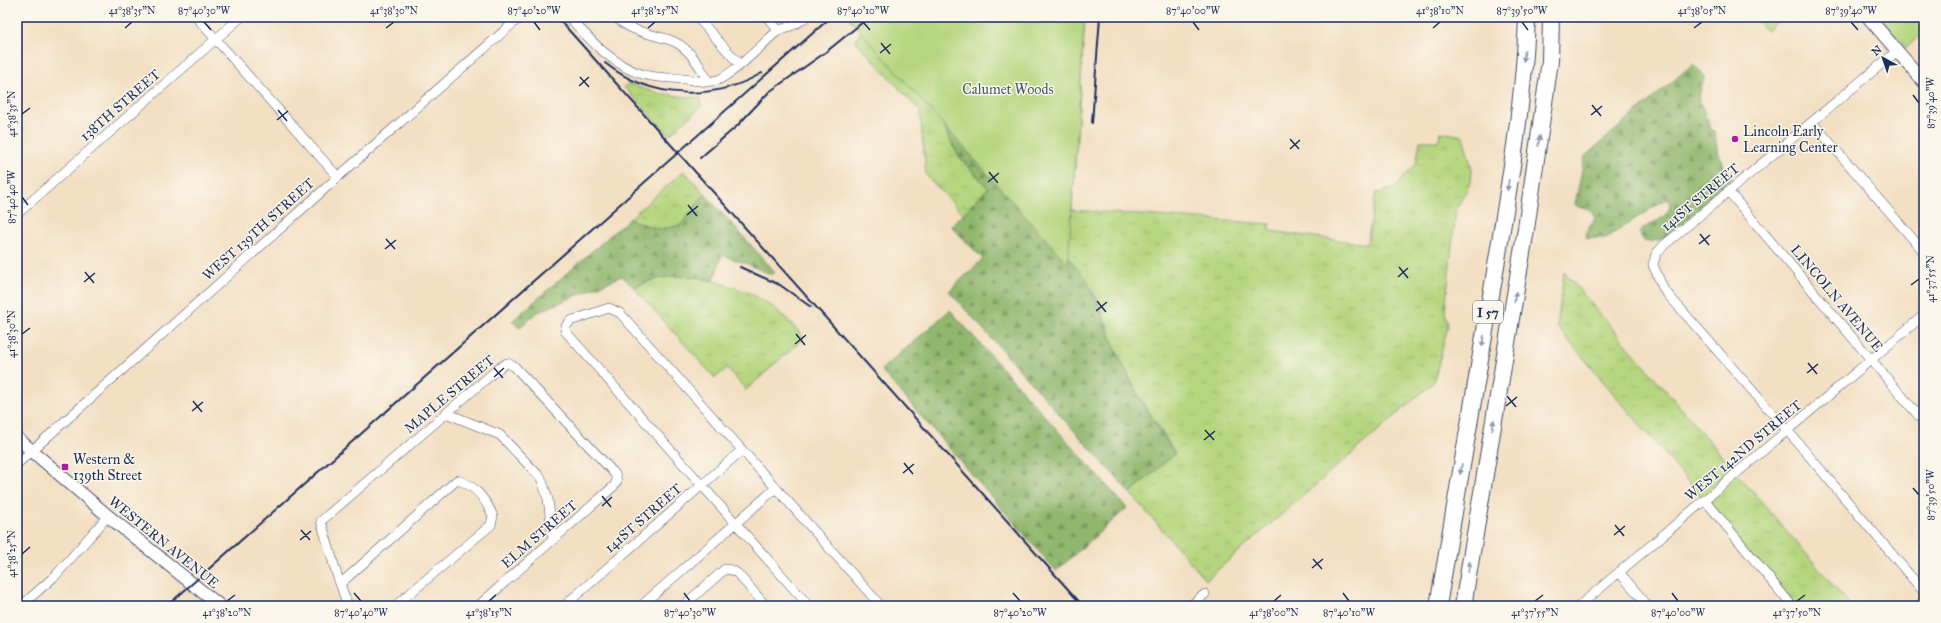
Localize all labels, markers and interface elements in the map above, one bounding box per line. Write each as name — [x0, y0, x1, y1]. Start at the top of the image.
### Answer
text: 41°38'35"N — [109, 5, 156, 17]
text: 87°40'30"W — [178, 5, 231, 17]
text: 41°38'30"N — [370, 5, 418, 17]
text: 87°40'20"W — [507, 5, 561, 17]
text: 41°38'25"N — [631, 5, 679, 17]
text: 87°40'10"W — [837, 5, 890, 17]
text: 87°40'00"W — [1166, 5, 1220, 17]
text: 41°38'10"N — [1416, 5, 1464, 17]
text: 87°39'50"W — [1497, 5, 1548, 17]
text: 41°38'05"N — [1678, 5, 1727, 17]
text: 87°39'40"W — [1825, 5, 1877, 17]
north arrow — [1863, 38, 1903, 78]
text: N — [1869, 42, 1885, 59]
one-way arrow — [1521, 50, 1528, 62]
street label: 138TH STREET — [77, 66, 164, 145]
text: 87°39'40"W — [1925, 77, 1937, 129]
park label: Calumet Woods — [962, 81, 1054, 98]
text: 41°38'35"N — [6, 90, 18, 137]
place label: Lincoln Early Learning Center — [1743, 123, 1839, 156]
marker: Lincoln Early Learning Center — [1730, 134, 1740, 144]
one-way arrow — [1536, 135, 1542, 147]
street label: 141ST STREET — [1658, 160, 1743, 235]
text: 87°40'40"W — [6, 170, 18, 224]
street label: WEST 139TH STREET — [199, 174, 318, 284]
one-way arrow — [1505, 179, 1511, 191]
street label: LINCOLN AVENUE — [1787, 241, 1886, 355]
text: 41°37'55"N — [1925, 255, 1937, 303]
one-way arrow — [1512, 291, 1518, 303]
road number: I 57 — [1473, 301, 1503, 323]
text: 41°38'30"N — [6, 310, 18, 358]
one-way arrow — [1480, 335, 1486, 347]
street label: MAPLE STREET — [401, 351, 498, 437]
street label: WEST 142ND STREET — [1681, 396, 1806, 504]
one-way arrow — [1490, 419, 1496, 432]
place label: Western & 139th Street — [73, 451, 142, 484]
marker: Western & 139th Street — [60, 462, 70, 472]
one-way arrow — [1458, 463, 1464, 475]
text: 87°39'50"W — [1925, 469, 1937, 520]
street label: 141ST STREET — [601, 480, 686, 557]
street label: WESTERN AVENUE — [105, 493, 222, 592]
street label: ELM STREET — [498, 497, 581, 572]
text: 41°38'25"N — [6, 530, 18, 578]
one-way arrow — [1466, 561, 1472, 574]
text: 41°38'20"N — [203, 607, 252, 619]
text: 87°40'40"W — [334, 607, 388, 619]
text: 41°38'15"N — [466, 607, 513, 619]
text: 87°40'30"W — [664, 607, 717, 619]
text: 87°40'20"W — [993, 607, 1047, 619]
text: 41°38'00"N — [1249, 607, 1299, 619]
text: 87°40'10"W — [1323, 607, 1376, 619]
text: 41°37'55"N — [1511, 607, 1559, 619]
text: 87°40'00"W — [1651, 607, 1705, 619]
text: 41°37'50"N — [1773, 607, 1822, 619]

